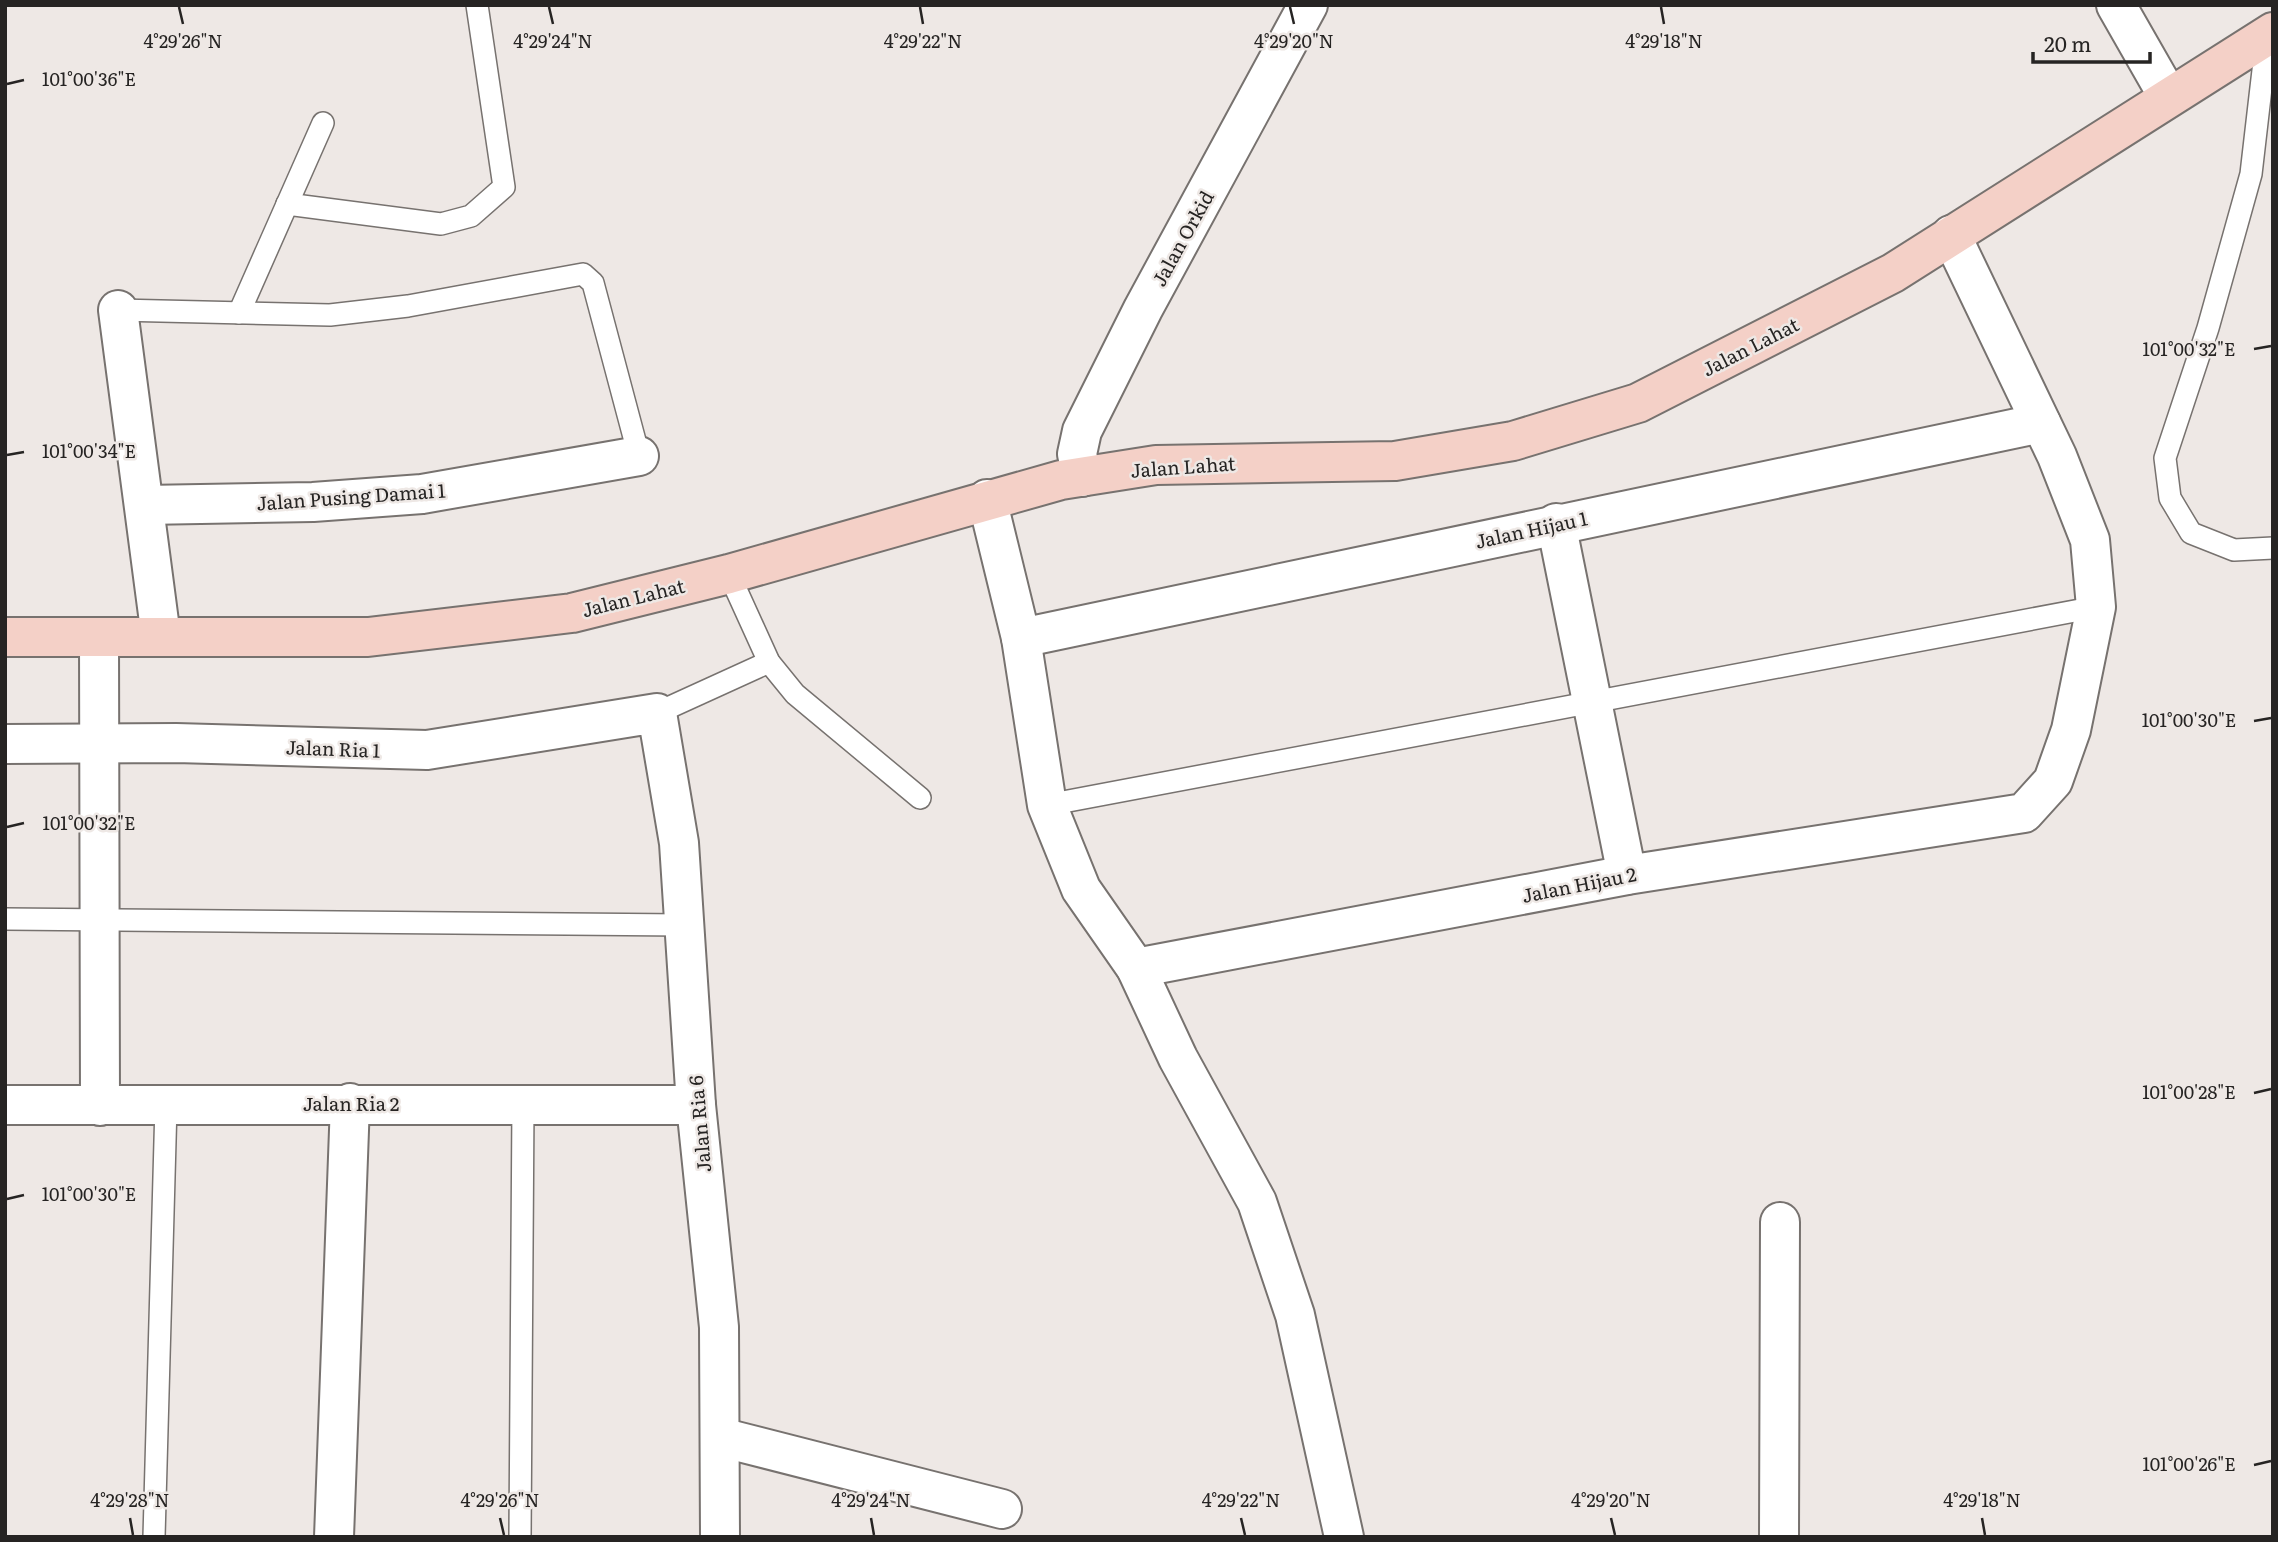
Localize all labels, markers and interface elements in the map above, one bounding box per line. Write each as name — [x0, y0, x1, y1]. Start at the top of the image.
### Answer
scale bar — [2033, 21, 2150, 65]
text: 4°29'26"N — [143, 27, 223, 54]
text: 4°29'24"N — [513, 27, 593, 54]
text: 4°29'22"N — [884, 27, 962, 54]
text: 4°29'20"N — [1254, 27, 1334, 54]
text: 4°29'18"N — [1625, 27, 1703, 54]
text: 20 m — [2044, 27, 2091, 58]
text: 101°00'36"E — [42, 65, 136, 92]
street label: Jalan Orkid — [1144, 185, 1220, 291]
street label: Jalan Lahat — [1697, 310, 1803, 382]
text: 101°00'32"E — [2143, 335, 2235, 362]
text: 101°00'34"E — [42, 437, 136, 464]
street label: Jalan Lahat — [1130, 448, 1237, 484]
street label: Jalan Pusing Damai 1 — [256, 475, 447, 517]
street label: Jalan Hijau 1 — [1472, 503, 1590, 555]
street label: Jalan Lahat — [579, 571, 688, 623]
text: 101°00'30"E — [2142, 706, 2236, 733]
street label: Jalan Ria 1 — [285, 732, 381, 764]
text: 101°00'32"E — [43, 809, 135, 836]
street label: Jalan Hijau 2 — [1519, 859, 1639, 909]
street label: Jalan Ria 6 — [681, 1074, 717, 1174]
text: 101°00'28"E — [2142, 1078, 2236, 1105]
street label: Jalan Ria 2 — [303, 1089, 399, 1117]
text: 101°00'30"E — [42, 1180, 136, 1207]
text: 101°00'26"E — [2142, 1450, 2236, 1477]
text: 4°29'28"N — [90, 1486, 170, 1513]
text: 4°29'26"N — [460, 1486, 540, 1513]
text: 4°29'24"N — [831, 1486, 911, 1513]
text: 4°29'22"N — [1202, 1486, 1280, 1513]
text: 4°29'20"N — [1571, 1486, 1651, 1513]
text: 4°29'18"N — [1943, 1486, 2021, 1513]

